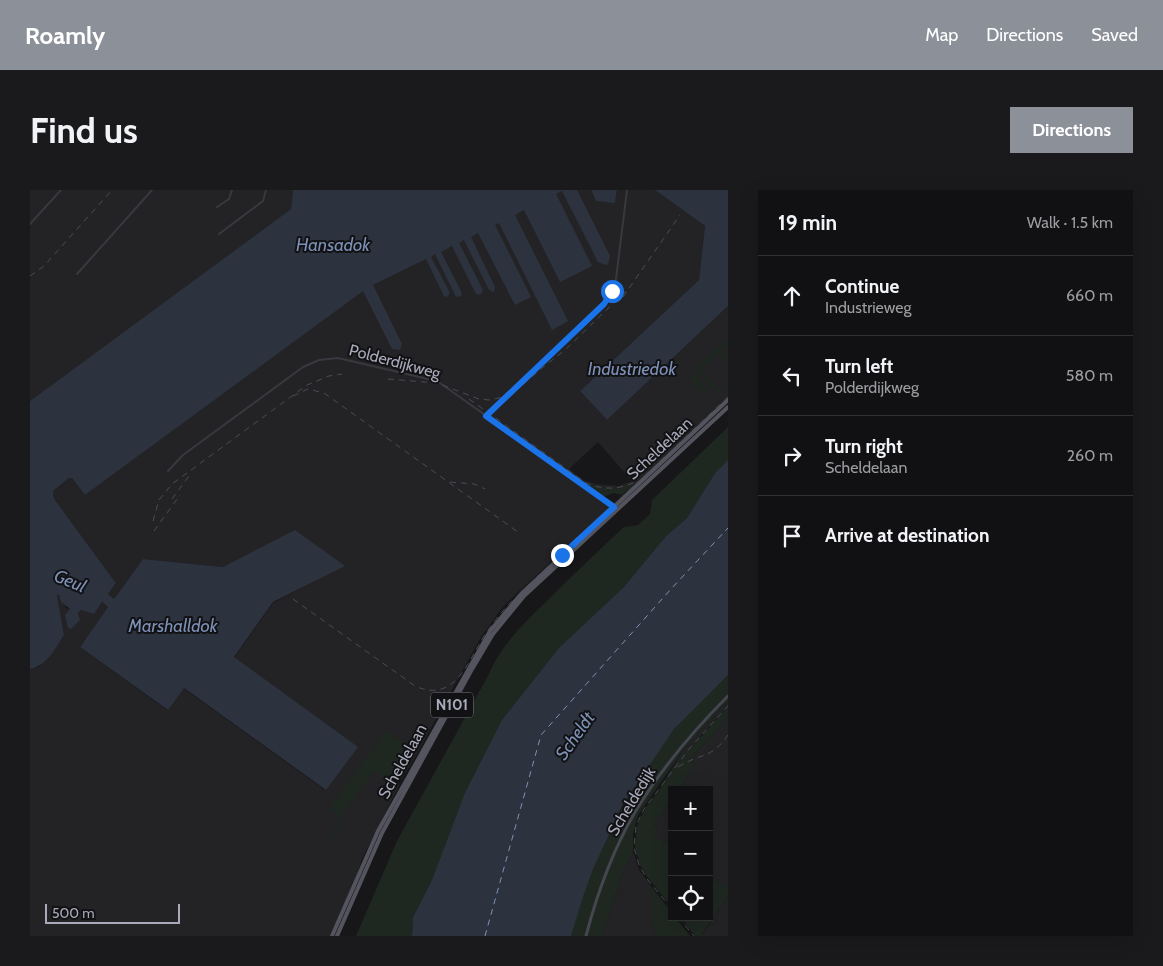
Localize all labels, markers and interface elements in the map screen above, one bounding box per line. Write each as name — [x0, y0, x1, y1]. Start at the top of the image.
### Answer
text: Roamly — [25, 21, 105, 50]
text: Map — [925, 24, 958, 46]
text: Directions — [986, 24, 1063, 46]
text: Saved — [1091, 24, 1138, 46]
button: Directions — [1010, 107, 1133, 153]
text: Find us — [30, 109, 138, 152]
text: 19 min — [778, 210, 837, 235]
text: Walk · 1.5 km — [1027, 213, 1113, 232]
water label: Hansadok — [296, 234, 371, 256]
text: Continue — [825, 275, 899, 298]
route start — [601, 280, 624, 303]
icon: ahead — [778, 282, 806, 310]
text: 660 m — [1066, 286, 1113, 305]
text: Industrieweg — [825, 298, 911, 317]
street label: Polderdijkweg — [347, 340, 444, 383]
text: Turn left — [825, 355, 893, 378]
water label: Industriedok — [588, 358, 677, 380]
icon: left — [778, 362, 806, 390]
text: 580 m — [1066, 366, 1113, 385]
text: Polderdijkweg — [825, 378, 919, 397]
street label: Scheldelaan — [623, 413, 696, 483]
text: Turn right — [825, 435, 903, 458]
icon: right — [778, 442, 806, 470]
text: 260 m — [1067, 446, 1113, 465]
text: Scheldelaan — [825, 458, 907, 477]
icon: arrive — [778, 522, 806, 550]
text: Arrive at destination — [825, 524, 989, 547]
route end — [551, 544, 574, 567]
water label: Geul — [51, 565, 90, 598]
water label: Marshalldok — [127, 615, 219, 637]
road number: N101 — [431, 692, 473, 718]
water label: Scheldt — [551, 707, 600, 764]
street label: Scheldelaan — [374, 721, 431, 802]
street label: Scheldedijk — [603, 763, 660, 839]
map controls — [668, 786, 713, 921]
button: + — [668, 786, 713, 831]
button: − — [668, 831, 713, 876]
button: locate — [668, 876, 713, 921]
scale bar — [45, 901, 180, 924]
text: 500 m — [52, 904, 95, 922]

